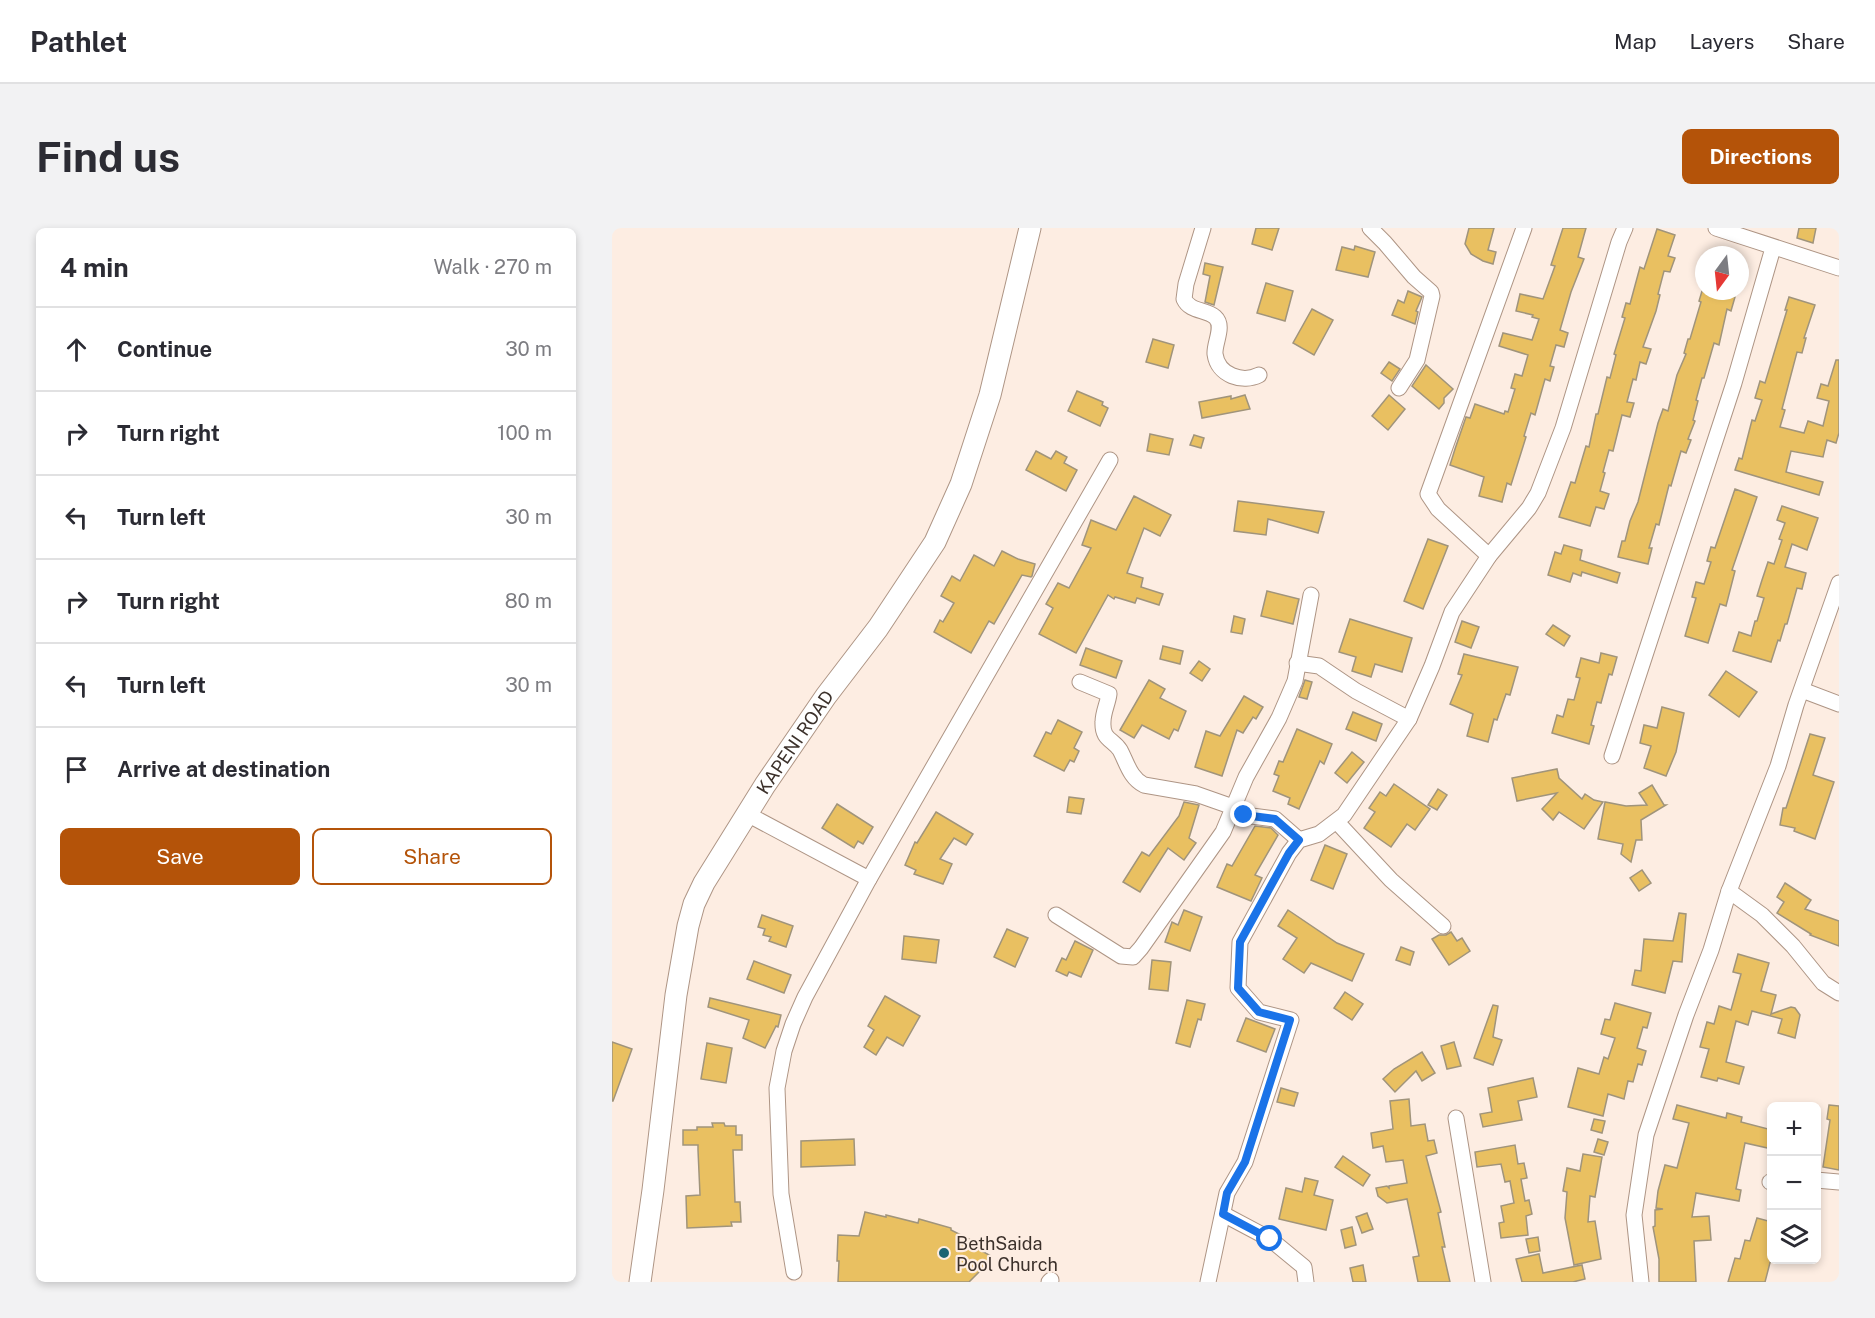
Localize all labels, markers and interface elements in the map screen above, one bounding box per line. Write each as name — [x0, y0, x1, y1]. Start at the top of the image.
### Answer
text: Pathlet — [30, 25, 127, 58]
text: Map — [1614, 29, 1657, 54]
text: Layers — [1690, 29, 1754, 54]
text: Share — [1787, 29, 1845, 54]
button: Directions — [1682, 129, 1839, 184]
text: Find us — [36, 132, 180, 181]
north arrow — [1695, 246, 1749, 300]
text: 4 min — [60, 252, 129, 283]
text: Walk · 270 m — [433, 255, 552, 279]
icon: ahead — [60, 333, 93, 366]
text: Continue — [117, 336, 212, 362]
text: 30 m — [505, 337, 552, 361]
icon: right — [60, 417, 93, 450]
text: Turn right — [117, 420, 220, 446]
text: 100 m — [497, 421, 552, 445]
icon: left — [60, 501, 93, 534]
text: Turn left — [117, 504, 206, 530]
text: 30 m — [505, 505, 552, 529]
icon: right — [60, 585, 93, 618]
text: Turn right — [117, 588, 220, 614]
text: 80 m — [505, 589, 552, 613]
icon: left — [60, 669, 93, 702]
text: Turn left — [117, 672, 206, 698]
text: 30 m — [505, 673, 552, 697]
street label: KAPENI ROAD — [752, 686, 837, 798]
icon: arrive — [60, 753, 93, 786]
text: Arrive at destination — [117, 756, 330, 782]
route end — [1230, 801, 1256, 827]
button: Save — [60, 828, 300, 885]
button: Share — [312, 828, 552, 885]
map controls — [1767, 1102, 1821, 1264]
button: + — [1767, 1102, 1821, 1156]
button: − — [1767, 1156, 1821, 1210]
button: layers — [1767, 1210, 1821, 1264]
route start — [1256, 1225, 1282, 1251]
place label: BethSaida Pool Church — [956, 1233, 1058, 1275]
marker: BethSaida Pool Church — [937, 1246, 951, 1260]

